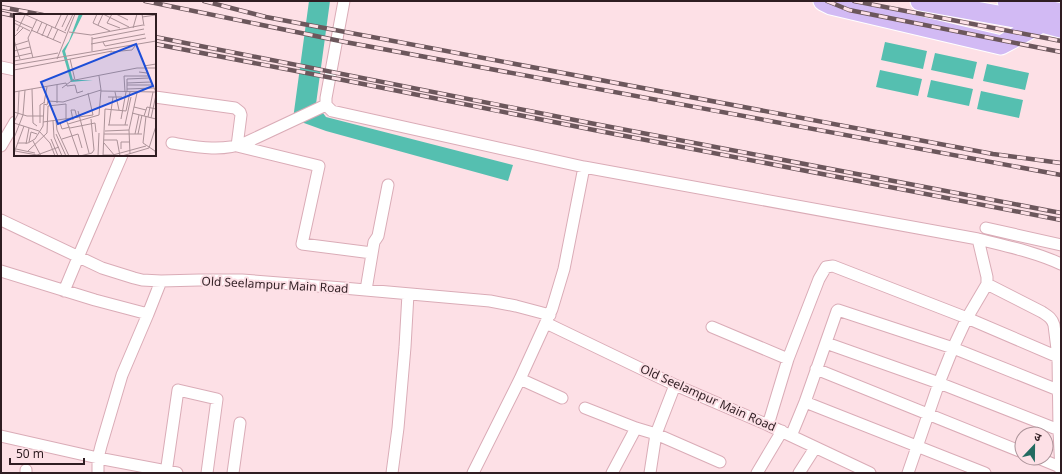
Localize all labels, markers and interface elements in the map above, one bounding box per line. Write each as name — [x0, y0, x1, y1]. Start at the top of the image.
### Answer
inset map — [14, 14, 156, 156]
street label: Old Seelampur Main Road — [201, 272, 349, 297]
street label: Old Seelampur Main Road — [638, 360, 779, 435]
north arrow — [1014, 426, 1054, 466]
text: उ — [1032, 428, 1044, 445]
scale bar — [10, 440, 84, 466]
text: 50 m — [16, 445, 44, 462]

